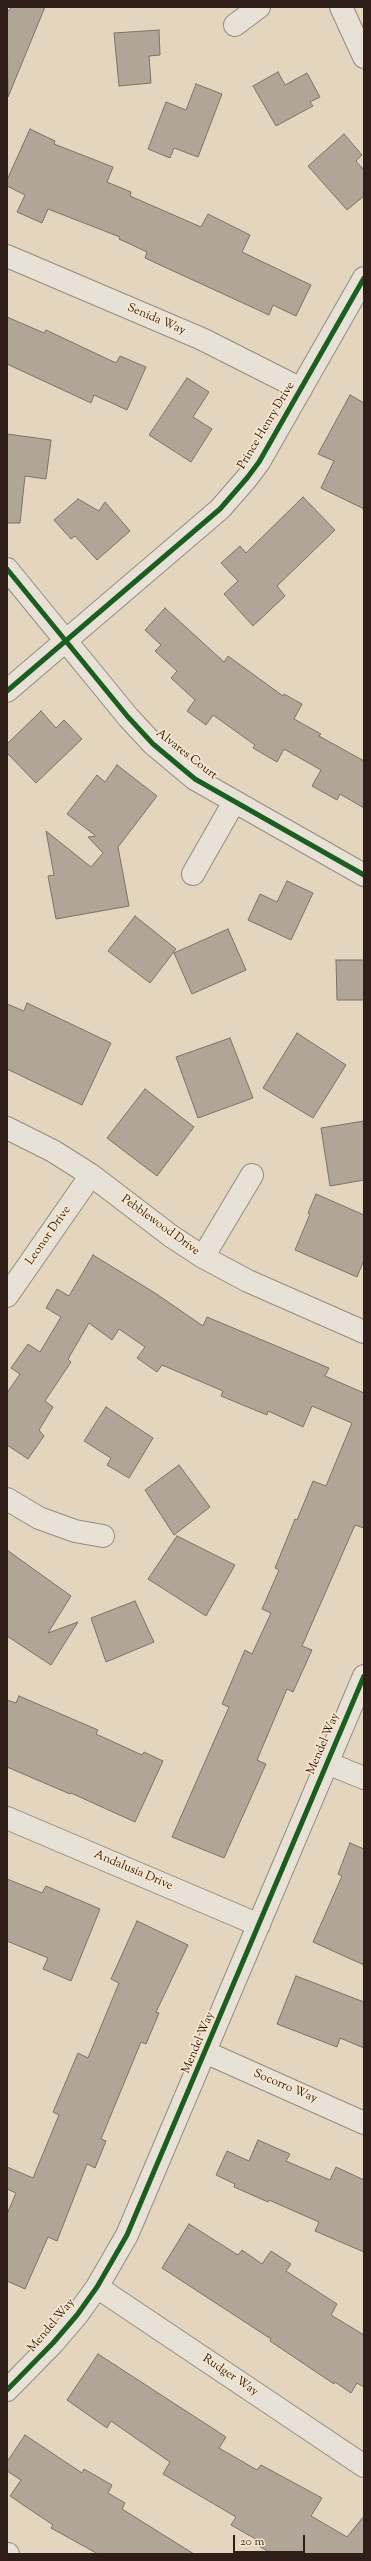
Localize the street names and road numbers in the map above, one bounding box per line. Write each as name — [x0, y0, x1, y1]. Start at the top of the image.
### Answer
street label: Senida Way — [125, 301, 187, 339]
street label: Prince Henry Drive — [235, 380, 299, 472]
street label: Alvares Court — [153, 727, 219, 783]
street label: Pebblewood Drive — [118, 1193, 202, 1259]
street label: Leonor Drive — [23, 1204, 75, 1268]
street label: Mendel Way — [305, 1711, 343, 1777]
street label: Andalusia Drive — [91, 1848, 175, 1894]
street label: Mendel Way — [180, 2010, 218, 2076]
street label: Socorro Way — [251, 2067, 319, 2107]
street label: Mendel Way — [25, 2296, 79, 2356]
street label: Rudger Way — [199, 2352, 261, 2400]

